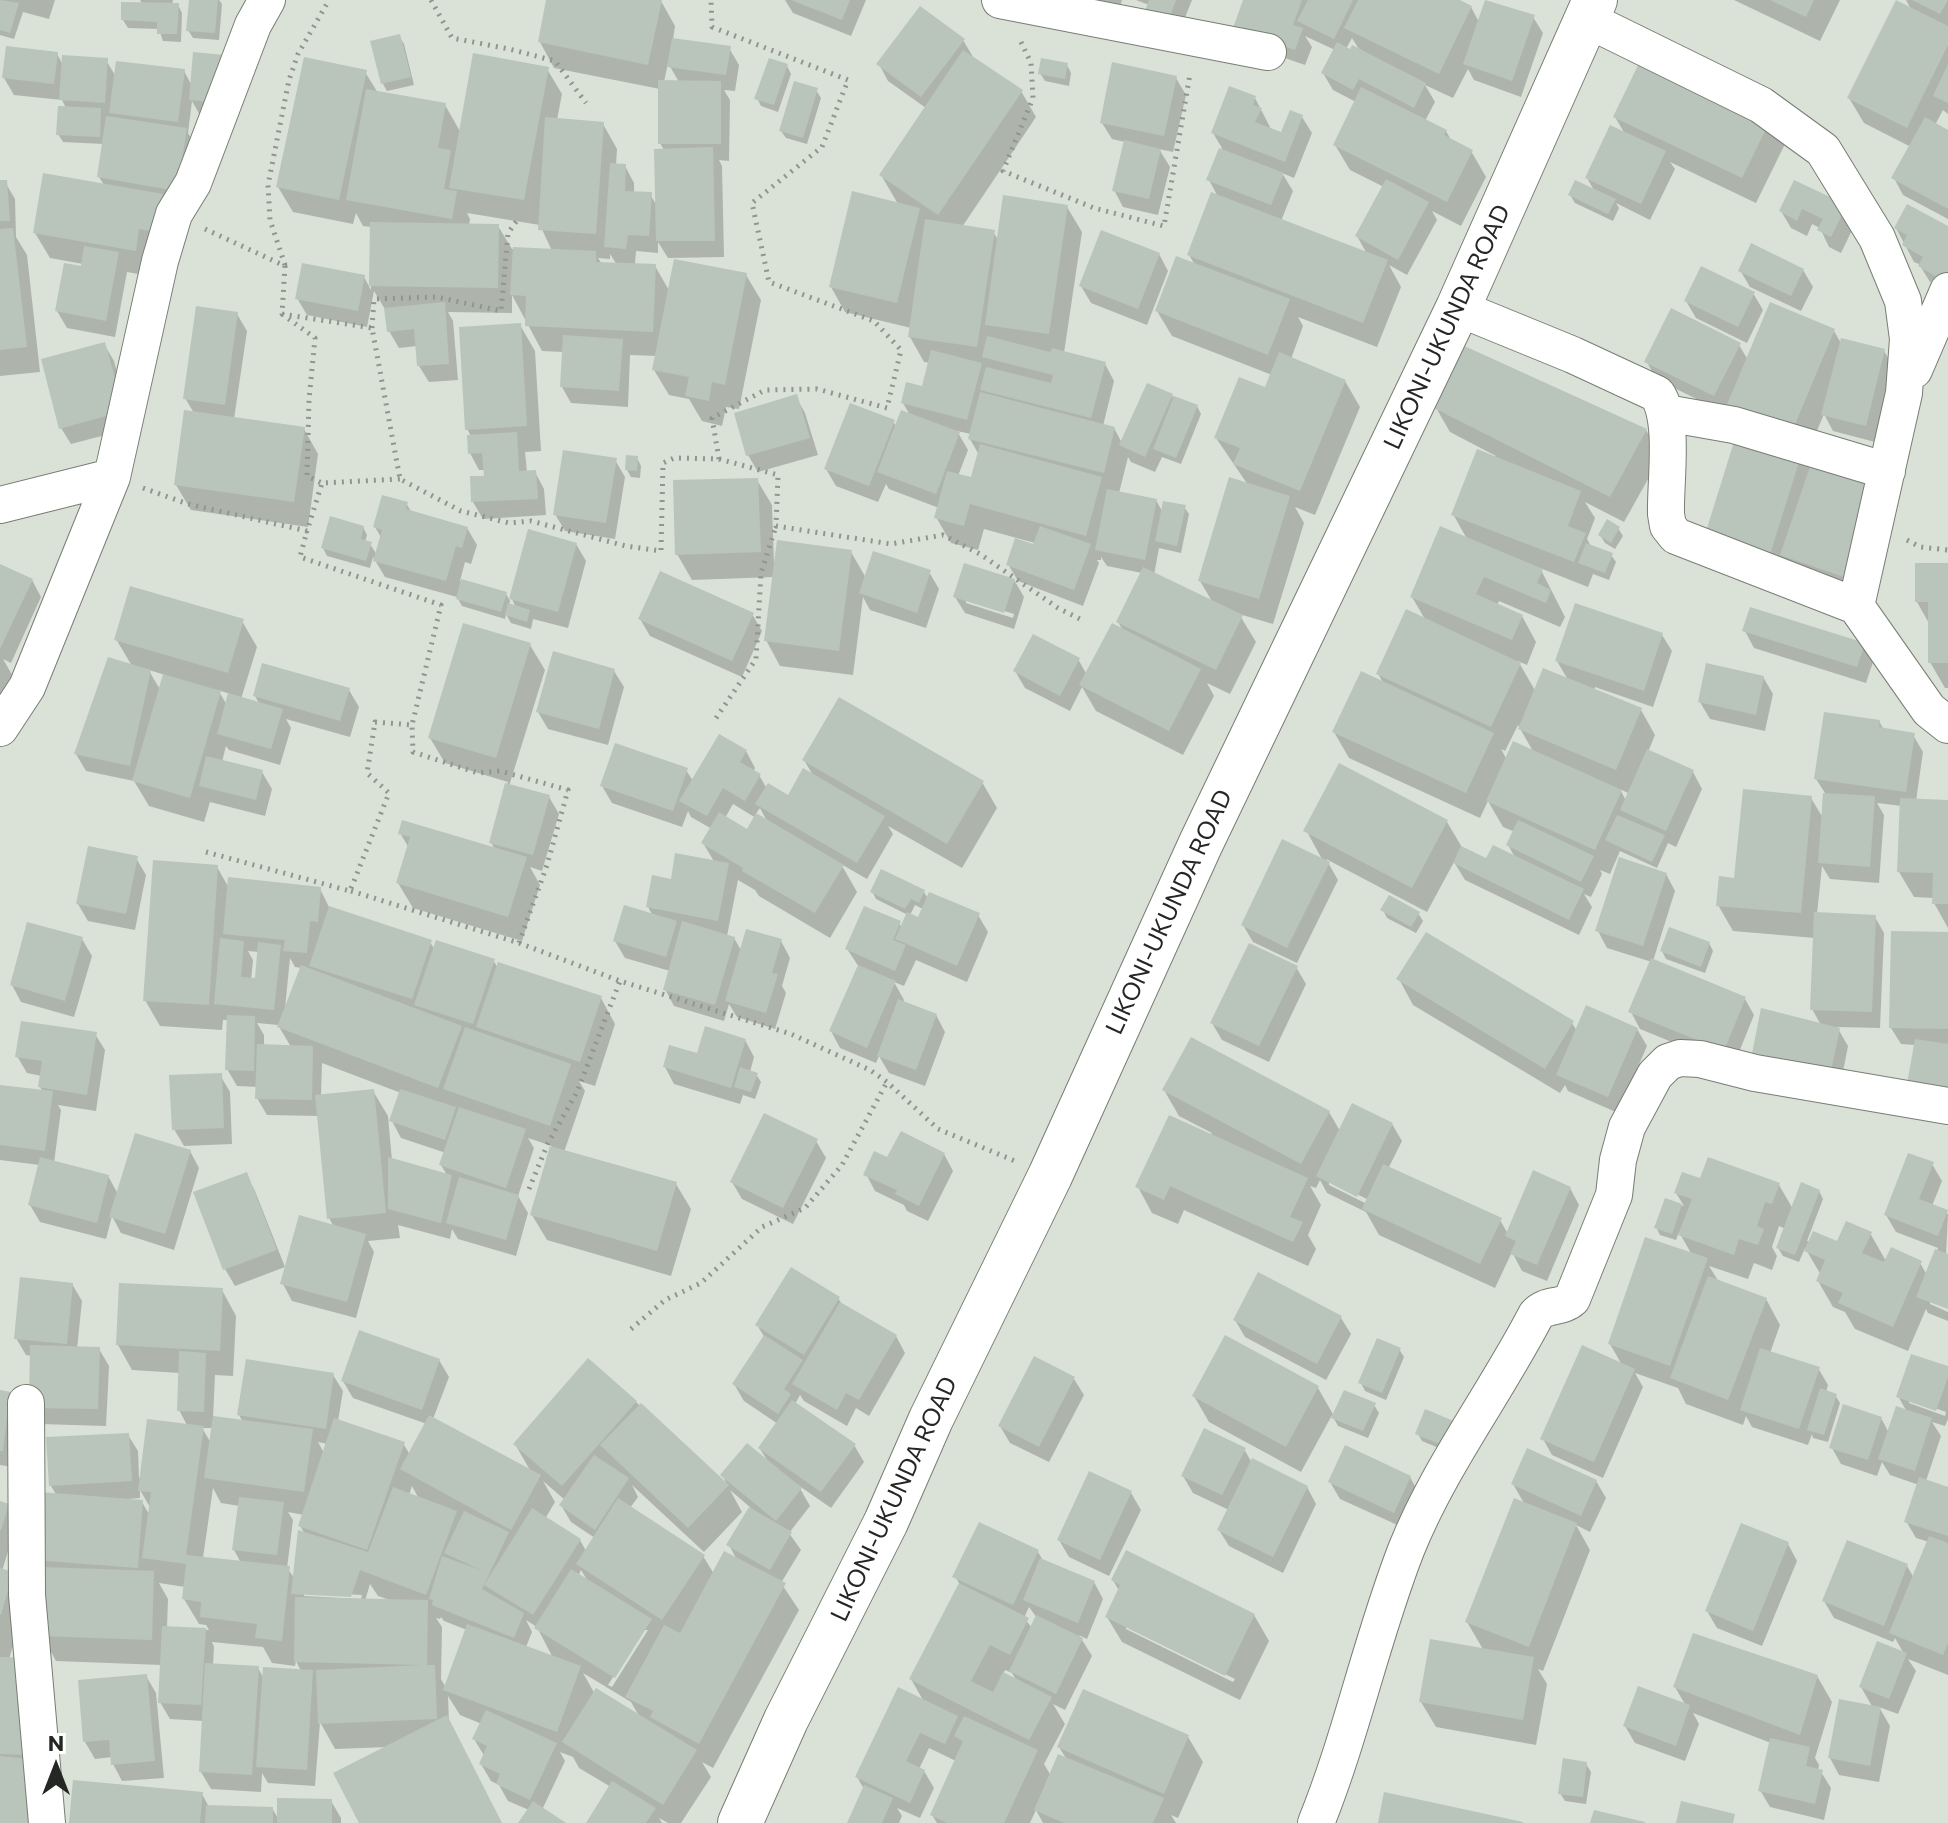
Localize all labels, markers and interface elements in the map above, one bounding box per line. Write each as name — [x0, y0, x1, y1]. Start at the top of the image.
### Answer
street label: LIKONI-UKUNDA ROAD — [1378, 200, 1516, 454]
street label: LIKONI-UKUNDA ROAD — [1100, 785, 1238, 1039]
street label: LIKONI-UKUNDA ROAD — [825, 1372, 963, 1626]
north arrow — [16, 1727, 96, 1807]
text: N — [48, 1729, 64, 1756]

